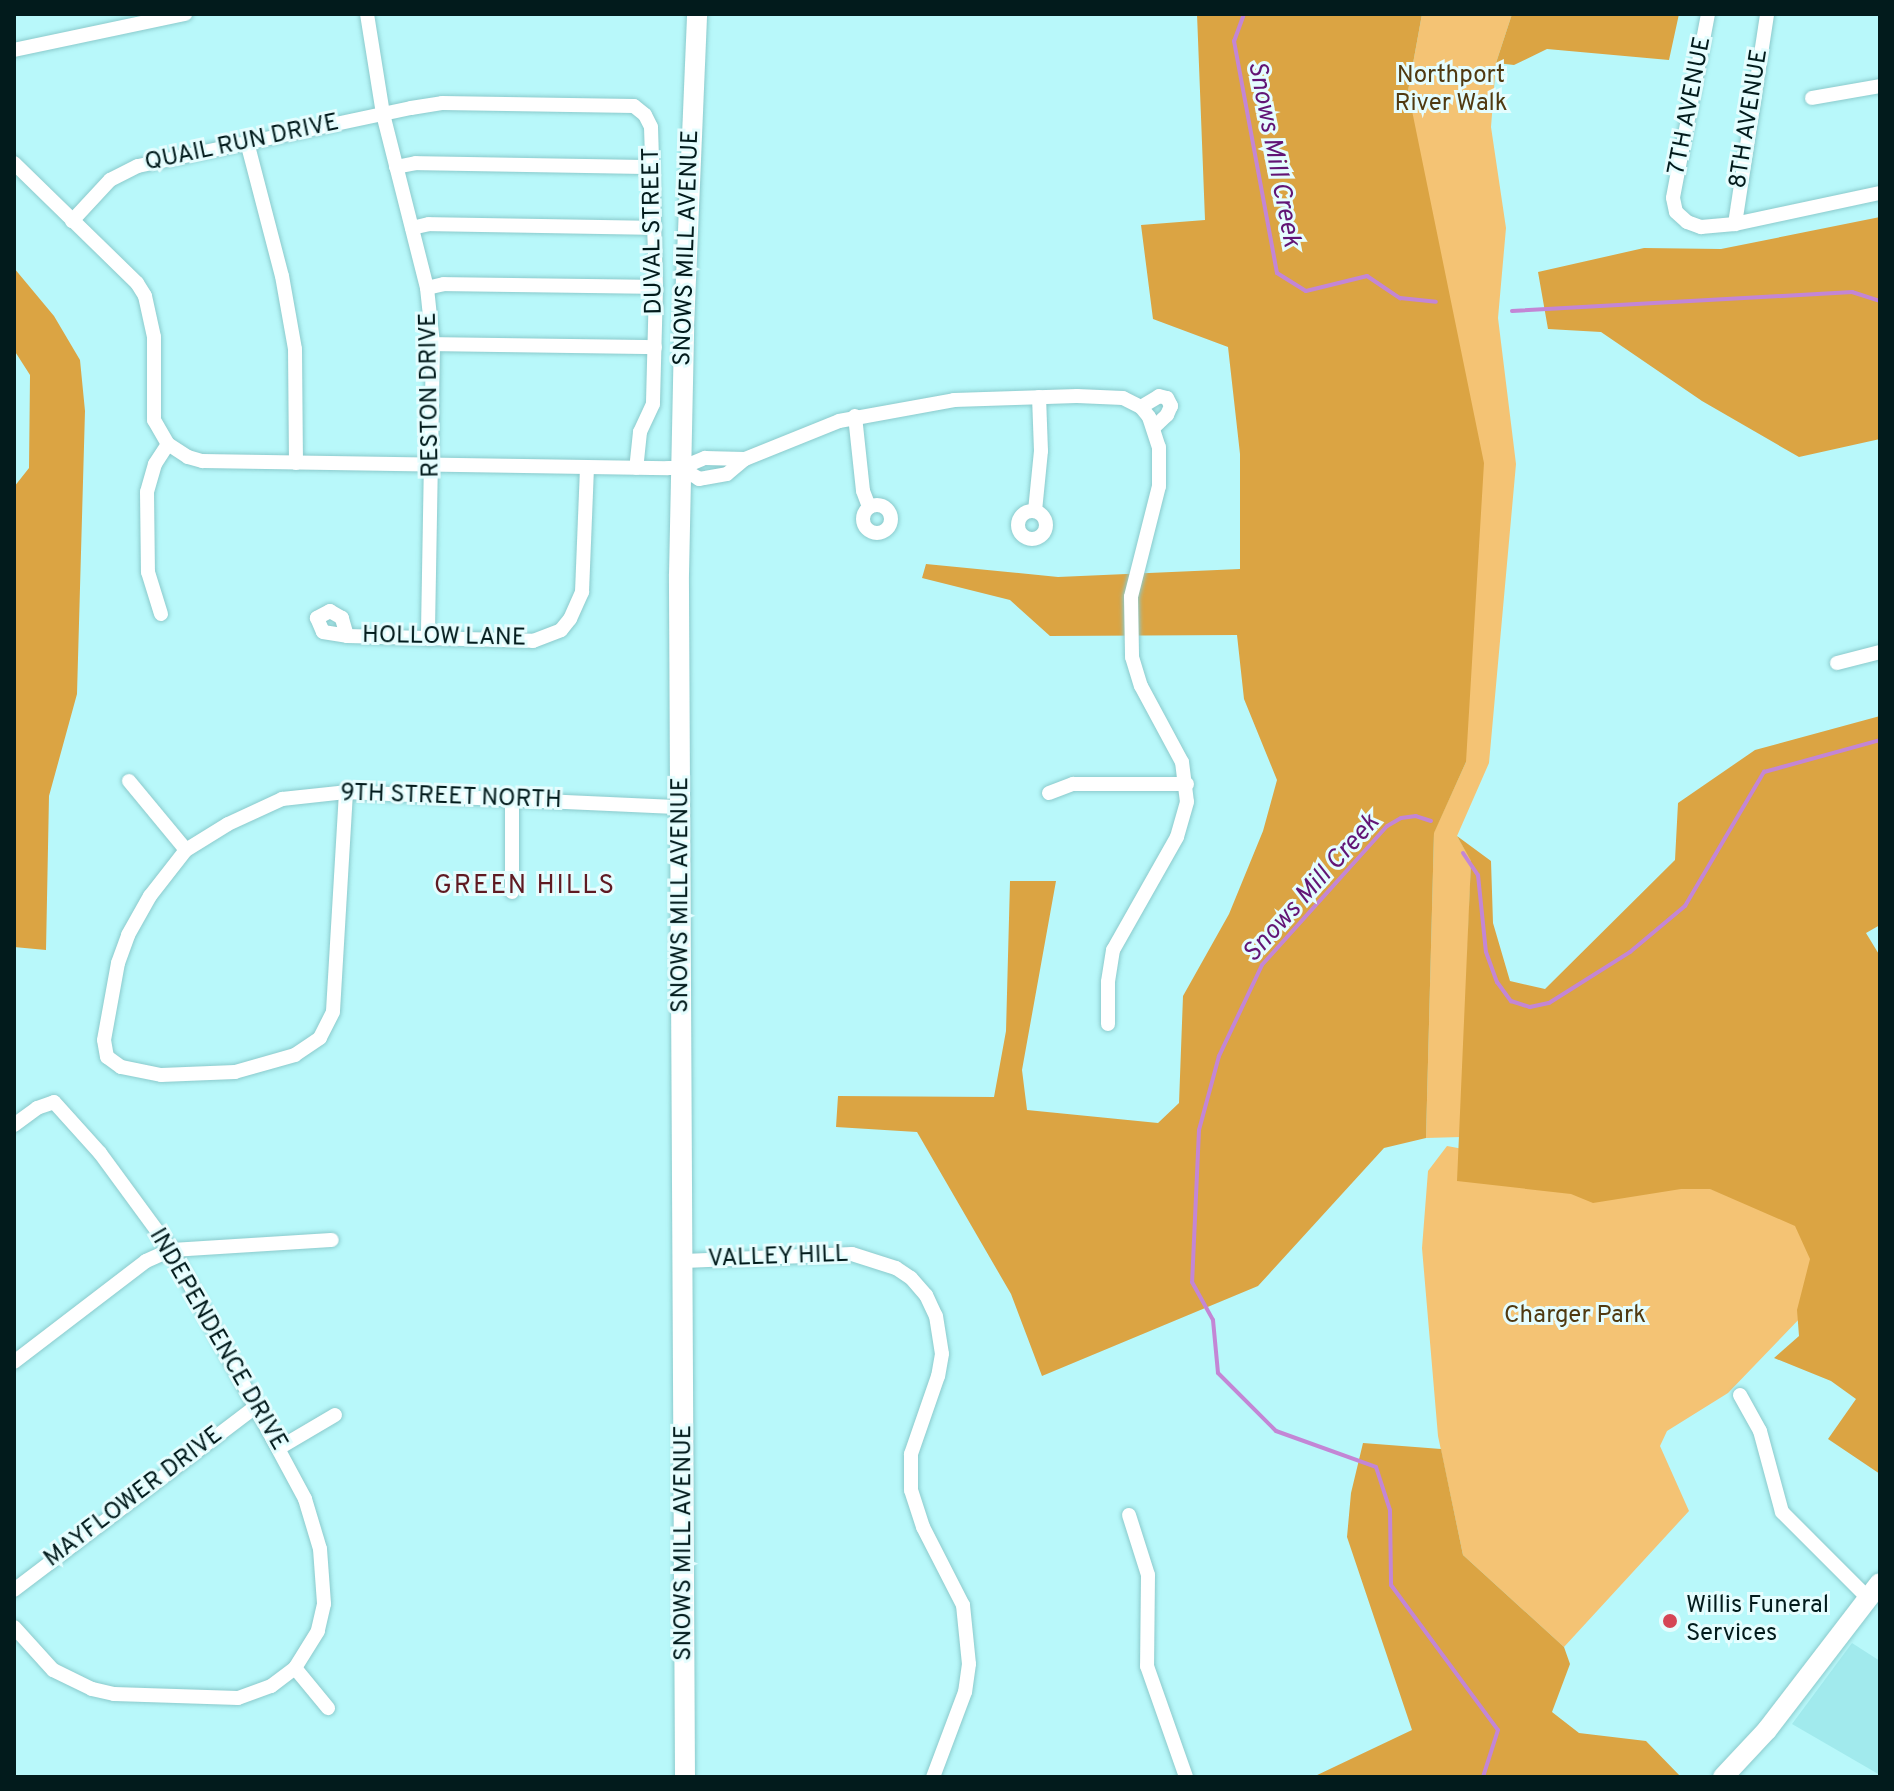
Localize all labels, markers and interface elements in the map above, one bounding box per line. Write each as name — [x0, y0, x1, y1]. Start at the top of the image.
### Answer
street label: 7TH AVENUE — [1663, 34, 1719, 178]
street label: 8TH AVENUE — [1725, 47, 1775, 191]
water label: Snows Mill Creek — [1240, 58, 1306, 250]
park label: Northport River Walk — [1394, 63, 1508, 119]
street label: QUAIL RUN DRIVE — [142, 109, 342, 179]
street label: SNOWS MILL AVENUE — [669, 129, 707, 367]
street label: DUVAL STREET — [638, 147, 670, 315]
street label: RESTON DRIVE — [415, 312, 447, 478]
street label: HOLLOW LANE — [362, 622, 526, 654]
street label: SNOWS MILL AVENUE — [668, 776, 696, 1014]
street label: 9TH STREET NORTH — [339, 780, 563, 816]
water label: Snows Mill Creek — [1237, 808, 1387, 970]
district label: GREEN HILLS — [434, 871, 616, 903]
street label: INDEPENDENCE DRIVE — [142, 1224, 292, 1456]
street label: VALLEY HILL — [707, 1241, 849, 1275]
park label: Charger Park — [1504, 1303, 1646, 1331]
street label: MAYFLOWER DRIVE — [39, 1422, 229, 1574]
street label: SNOWS MILL AVENUE — [671, 1424, 699, 1662]
place label: Willis Funeral Services — [1686, 1593, 1829, 1649]
marker: Willis Funeral Services — [1661, 1612, 1679, 1630]

